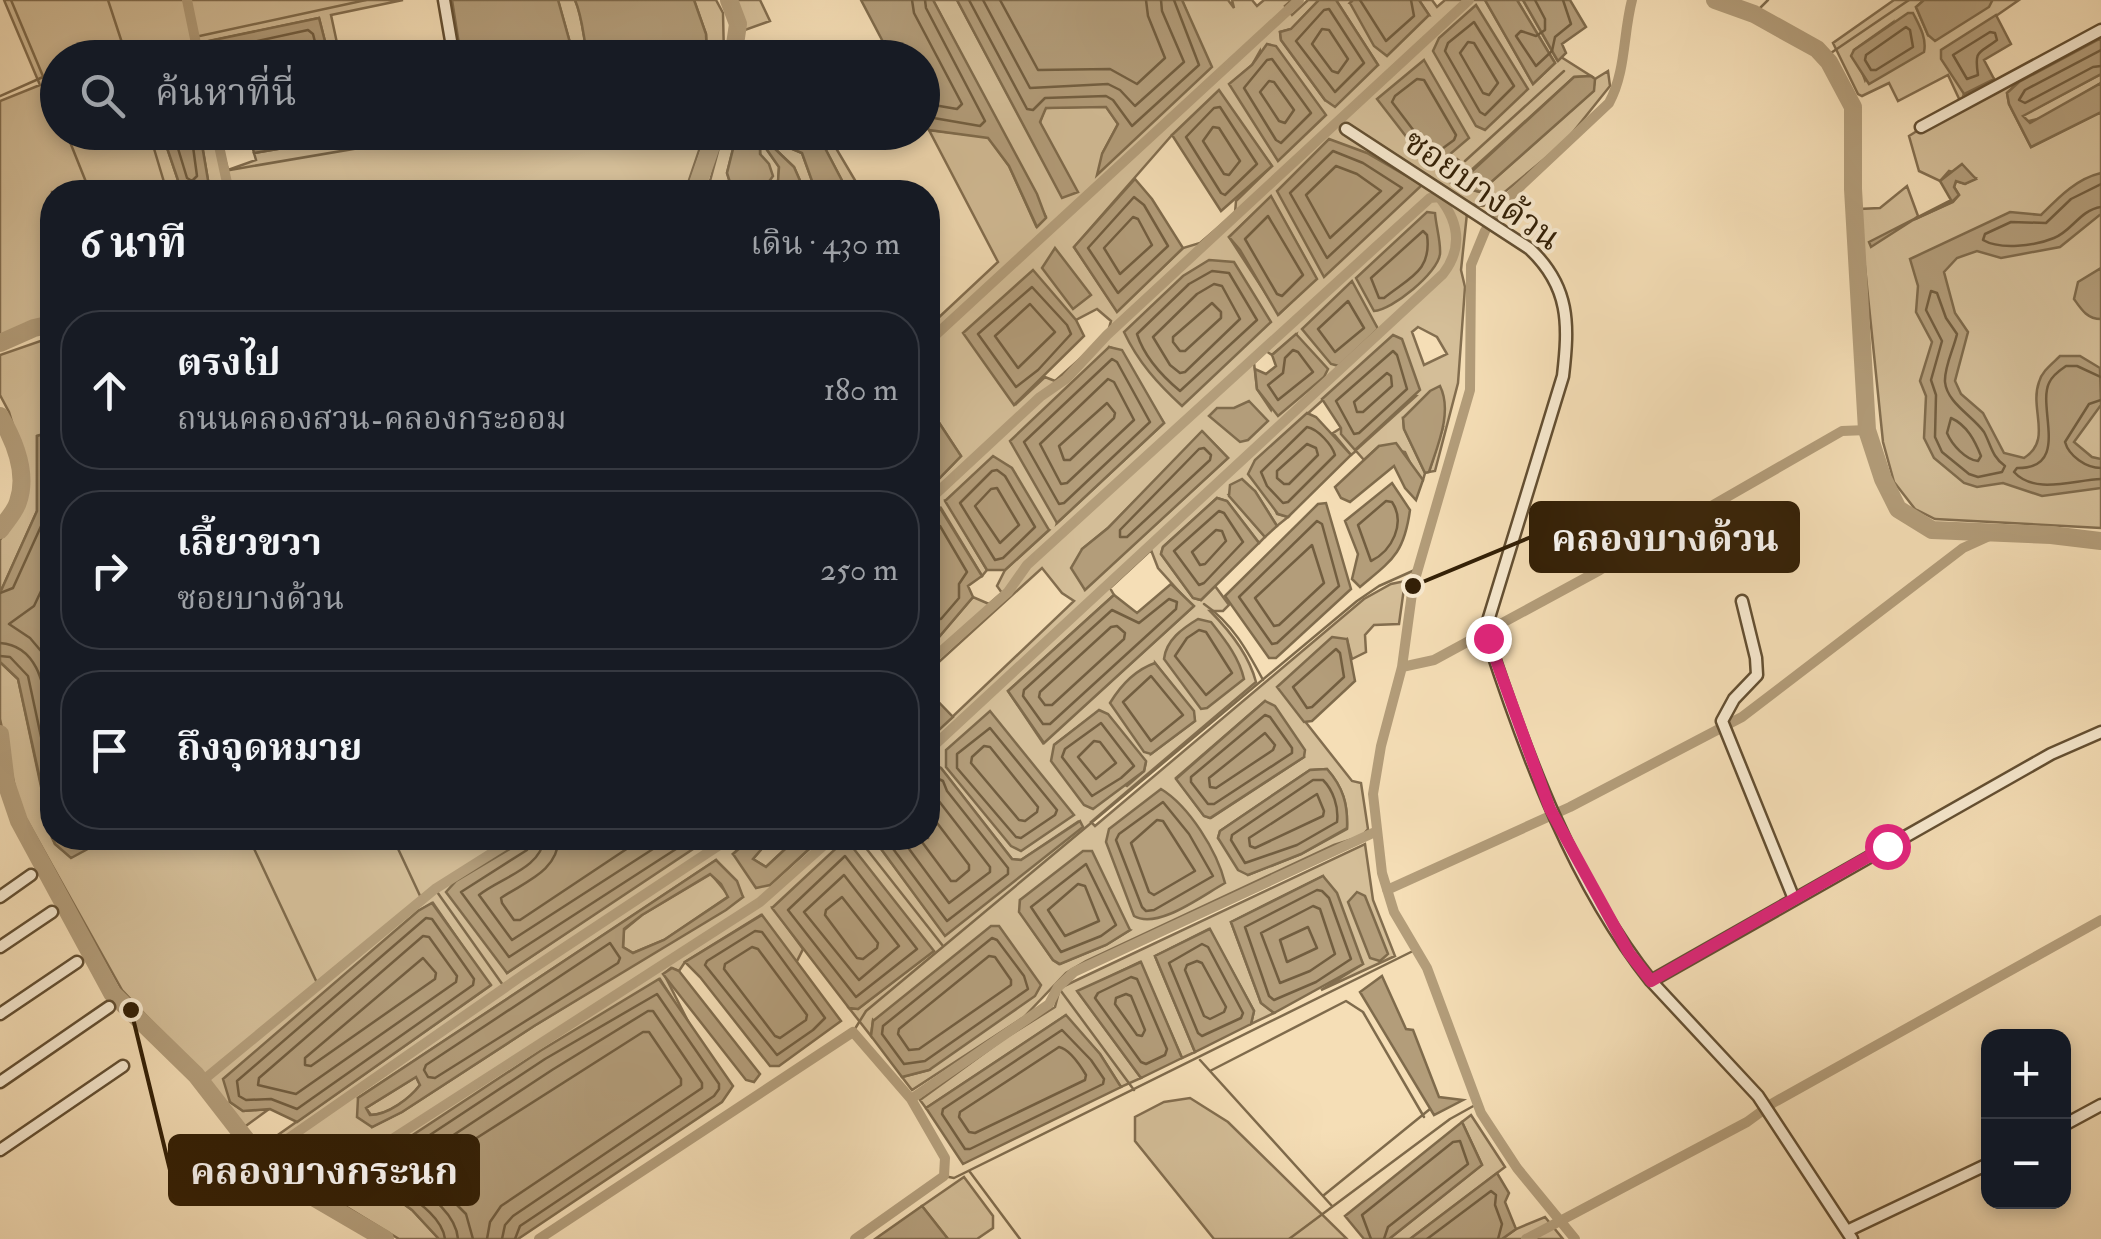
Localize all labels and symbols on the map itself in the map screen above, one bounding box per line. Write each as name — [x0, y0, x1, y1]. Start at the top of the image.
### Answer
street label: ซอยบางด้วน — [1395, 120, 1569, 260]
callout: คลองบางด้วน — [1531, 503, 1798, 571]
text: คลองบางด้วน — [1551, 515, 1779, 563]
route end — [1466, 616, 1512, 662]
route start — [1865, 824, 1911, 870]
callout: คลองบางกระนก — [170, 1136, 478, 1204]
text: คลองบางกระนก — [190, 1148, 458, 1196]

